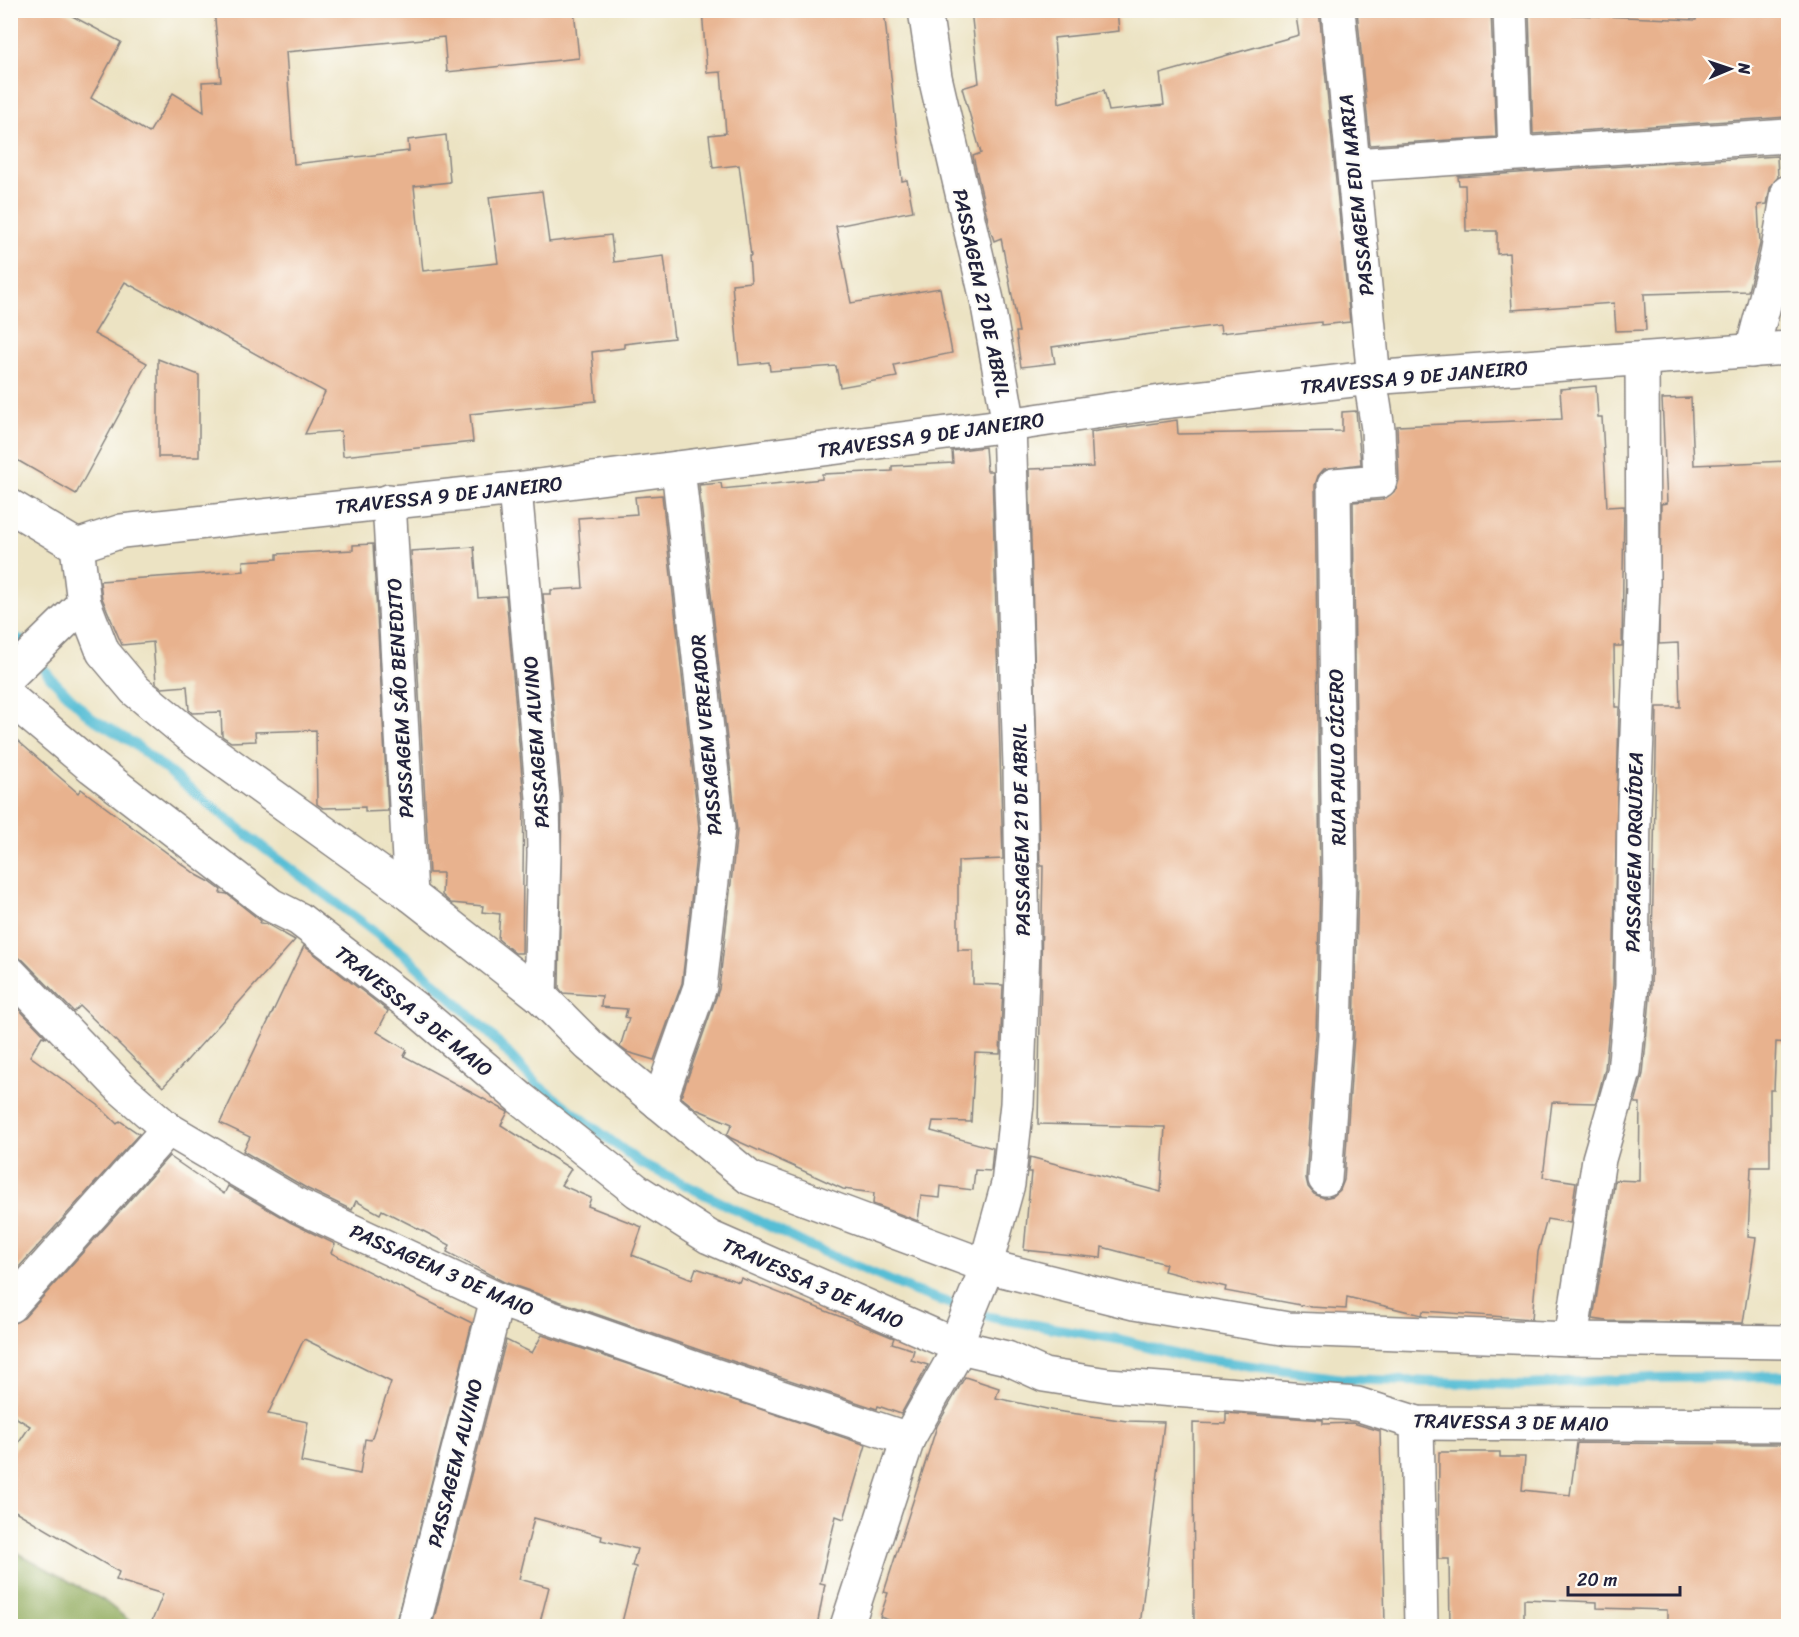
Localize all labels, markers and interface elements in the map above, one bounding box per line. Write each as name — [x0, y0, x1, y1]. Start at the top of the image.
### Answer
north arrow — [1700, 39, 1760, 99]
text: N — [1730, 61, 1759, 75]
street label: PASSAGEM EDI MARIA — [1329, 92, 1384, 297]
street label: PASSAGEM 21 DE ABRIL — [942, 186, 1021, 401]
street label: TRAVESSA 9 DE JANEIRO — [1299, 350, 1530, 405]
street label: TRAVESSA 9 DE JANEIRO — [815, 402, 1047, 469]
street label: TRAVESSA 9 DE JANEIRO — [333, 466, 565, 525]
street label: PASSAGEM SÃO BENEDITO — [377, 577, 424, 819]
street label: PASSAGEM VEREADOR — [680, 633, 733, 837]
street label: PASSAGEM ALVINO — [513, 654, 560, 829]
street label: RUA PAULO CÍCERO — [1318, 668, 1357, 846]
street label: PASSAGEM 21 DE ABRIL — [1002, 723, 1041, 936]
street label: PASSAGEM ORQUÍDEA — [1615, 751, 1654, 953]
street label: TRAVESSA 3 DE MAIO — [327, 936, 501, 1087]
street label: PASSAGEM 3 DE MAIO — [344, 1214, 540, 1327]
street label: TRAVESSA 3 DE MAIO — [716, 1228, 909, 1339]
street label: PASSAGEM ALVINO — [418, 1375, 493, 1551]
street label: TRAVESSA 3 DE MAIO — [1413, 1403, 1609, 1442]
scale bar — [1568, 1559, 1680, 1597]
text: 20 m — [1577, 1564, 1617, 1596]

